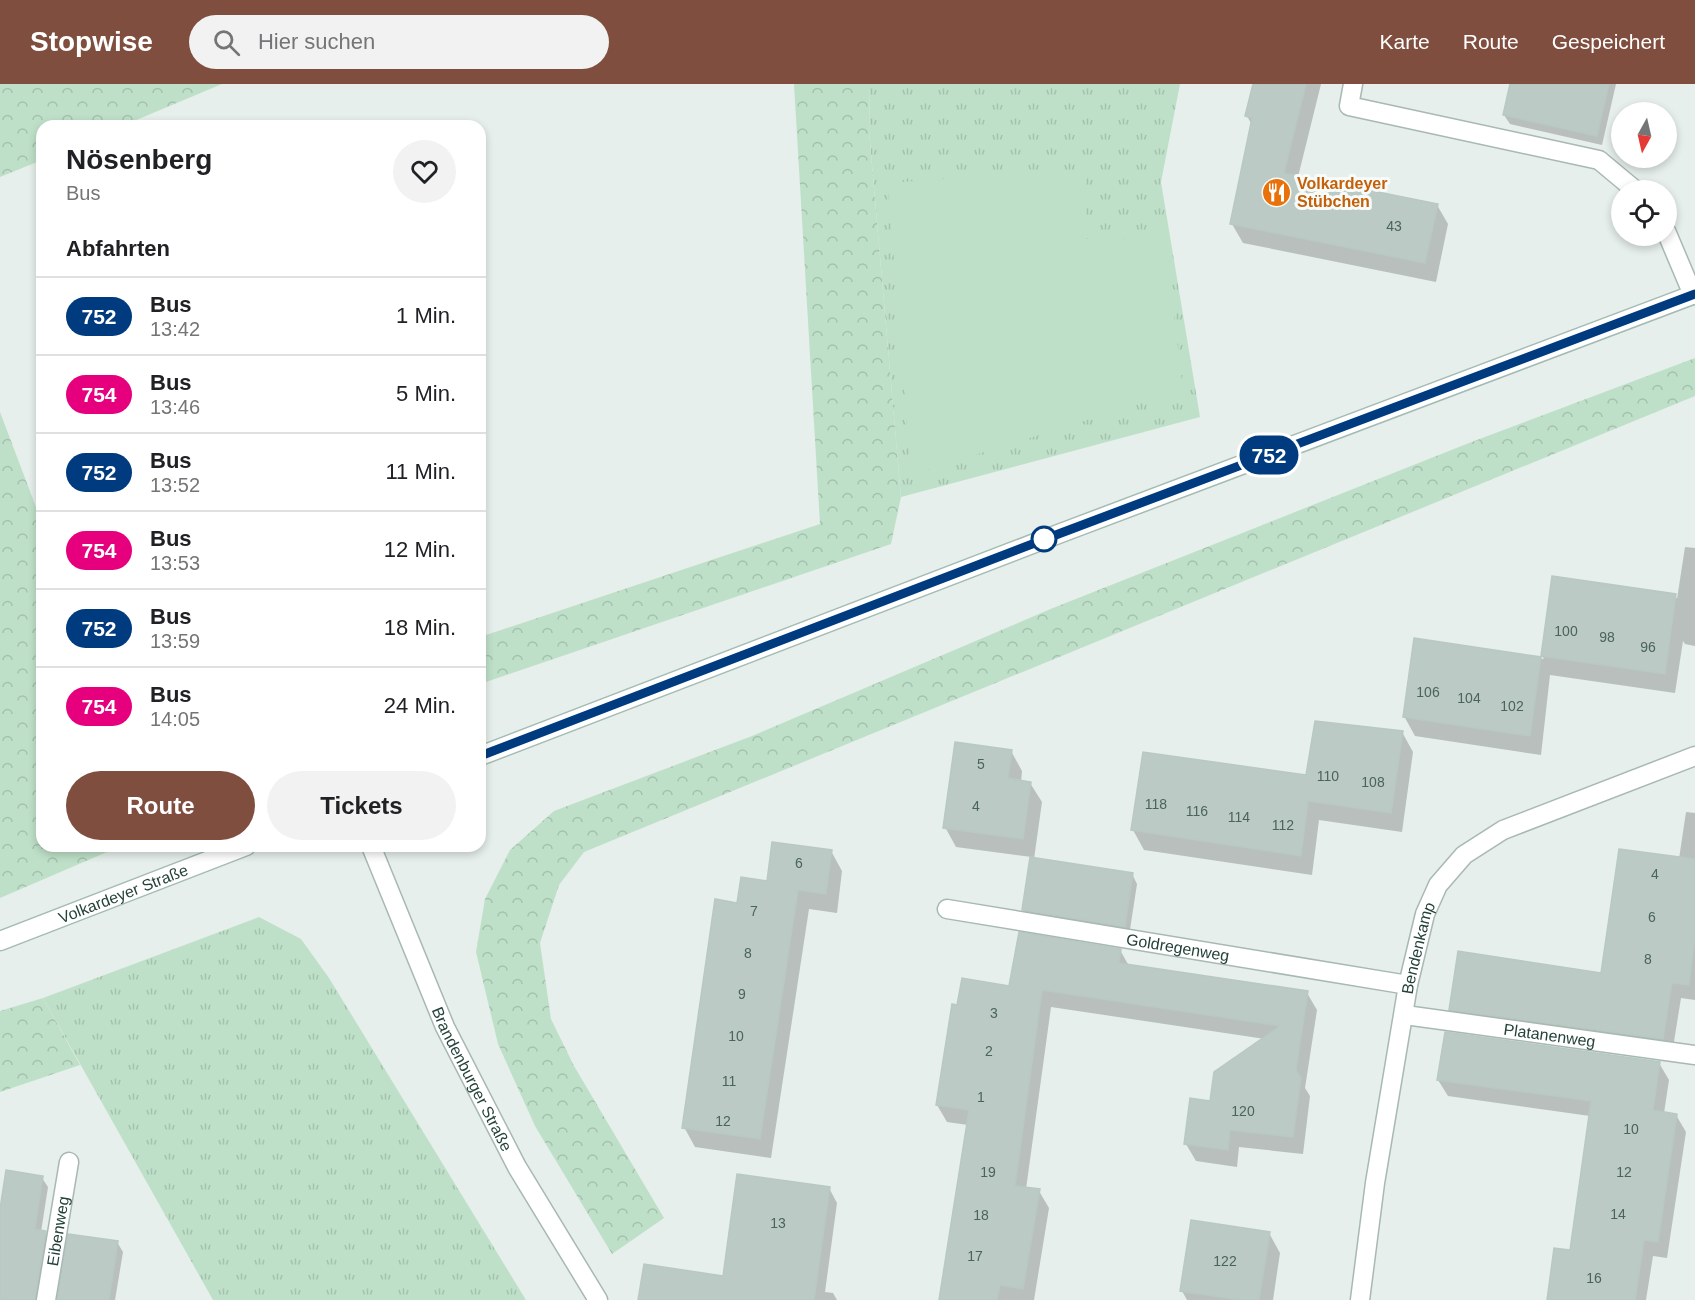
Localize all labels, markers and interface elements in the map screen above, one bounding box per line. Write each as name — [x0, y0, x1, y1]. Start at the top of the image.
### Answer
search box — [189, 15, 609, 69]
text: Stopwise — [30, 26, 153, 57]
icon: search — [210, 26, 243, 59]
text: Hier suchen — [258, 29, 375, 54]
text: Karte — [1380, 30, 1430, 53]
text: Route — [1463, 30, 1519, 53]
text: Gespeichert — [1552, 30, 1665, 53]
north arrow — [1611, 102, 1677, 168]
map controls — [1611, 102, 1677, 246]
button: heart — [393, 140, 456, 203]
text: Nösenberg — [66, 144, 212, 175]
place label: Volkardeyer Stübchen — [1297, 175, 1387, 210]
restaurant icon: Volkardeyer Stübchen — [1260, 176, 1292, 208]
button: locate — [1611, 180, 1677, 246]
text: Bus — [66, 182, 100, 204]
house number: 43 — [1386, 218, 1402, 234]
text: Abfahrten — [66, 236, 170, 261]
text: Bus — [150, 292, 192, 317]
text: 1 Min. — [396, 303, 456, 328]
text: 752 — [81, 305, 117, 328]
text: 13:42 — [150, 318, 200, 340]
text: Bus — [150, 370, 192, 395]
text: 5 Min. — [396, 381, 456, 406]
text: 754 — [81, 383, 117, 406]
text: 13:46 — [150, 396, 200, 418]
line badge: 752 — [1234, 436, 1304, 475]
text: 752 — [1251, 444, 1287, 467]
text: Bus — [150, 448, 192, 473]
text: 11 Min. — [385, 459, 456, 484]
text: 752 — [81, 461, 117, 484]
text: 13:52 — [150, 474, 200, 496]
text: Bus — [150, 526, 192, 551]
unlabelled marker — [1031, 526, 1057, 552]
text: 12 Min. — [384, 537, 456, 562]
text: 754 — [81, 539, 117, 562]
text: 13:53 — [150, 552, 200, 574]
text: Bus — [150, 604, 192, 629]
text: 18 Min. — [384, 615, 456, 640]
text: 752 — [81, 617, 117, 640]
house number: 100 — [1554, 623, 1578, 639]
house number: 98 — [1599, 629, 1615, 645]
text: 13:59 — [150, 630, 200, 652]
house number: 96 — [1640, 639, 1656, 655]
text: Bus — [150, 682, 192, 707]
house number: 106 — [1416, 684, 1440, 700]
house number: 104 — [1457, 690, 1481, 706]
text: 24 Min. — [384, 693, 456, 718]
text: 754 — [81, 695, 117, 718]
house number: 102 — [1500, 698, 1524, 714]
text: 14:05 — [150, 708, 200, 730]
house number: 5 — [977, 756, 985, 772]
house number: 110 — [1317, 768, 1339, 784]
button: Route — [66, 771, 255, 840]
button: Tickets — [267, 771, 456, 840]
house number: 108 — [1361, 774, 1385, 790]
house number: 118 — [1145, 796, 1167, 812]
house number: 4 — [972, 798, 980, 814]
house number: 116 — [1186, 803, 1208, 819]
house number: 114 — [1228, 809, 1250, 825]
house number: 112 — [1272, 817, 1294, 833]
house number: 6 — [795, 855, 803, 871]
street label: Volkardeyer Straße — [56, 861, 190, 927]
house number: 4 — [1651, 866, 1659, 882]
street label: Bendenkamp — [1399, 899, 1438, 995]
house number: 7 — [750, 903, 758, 919]
house number: 6 — [1648, 909, 1656, 925]
street label: Goldregenweg — [1125, 931, 1231, 964]
house number: 8 — [744, 945, 752, 961]
house number: 8 — [1644, 951, 1652, 967]
house number: 9 — [738, 986, 746, 1002]
street label: Brandenburger Straße — [429, 1004, 515, 1154]
house number: 3 — [990, 1005, 998, 1021]
street label: Platanenweg — [1503, 1021, 1597, 1050]
house number: 10 — [728, 1028, 744, 1044]
house number: 2 — [985, 1043, 993, 1059]
house number: 11 — [722, 1073, 736, 1089]
house number: 1 — [977, 1089, 985, 1105]
house number: 120 — [1231, 1103, 1255, 1119]
house number: 12 — [715, 1113, 731, 1129]
house number: 10 — [1623, 1121, 1639, 1137]
house number: 19 — [980, 1164, 996, 1180]
house number: 12 — [1616, 1164, 1632, 1180]
street label: Eibenweg — [44, 1195, 72, 1267]
house number: 14 — [1610, 1206, 1626, 1222]
house number: 18 — [973, 1207, 989, 1223]
house number: 13 — [770, 1215, 786, 1231]
house number: 17 — [967, 1248, 983, 1264]
house number: 122 — [1213, 1253, 1237, 1269]
house number: 16 — [1586, 1270, 1602, 1286]

